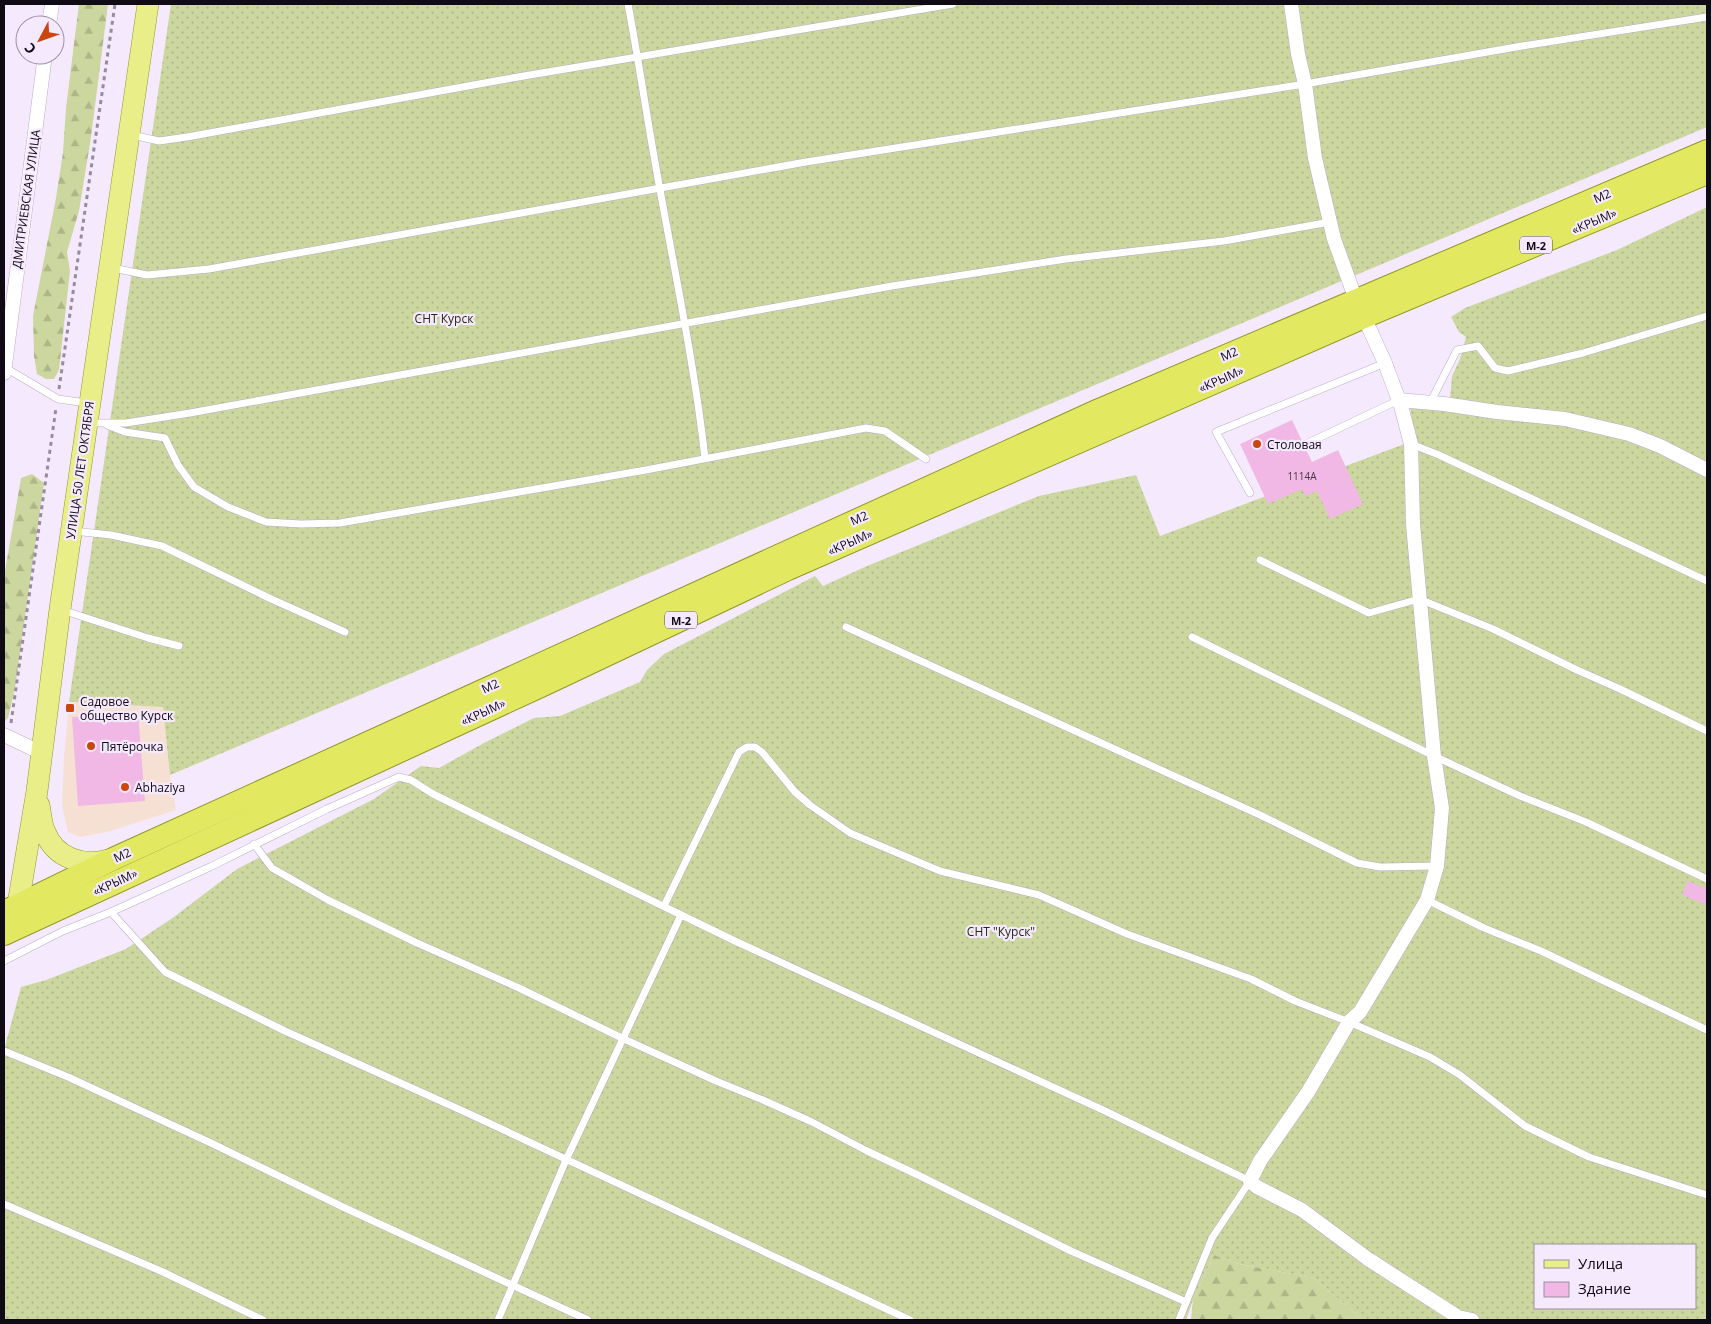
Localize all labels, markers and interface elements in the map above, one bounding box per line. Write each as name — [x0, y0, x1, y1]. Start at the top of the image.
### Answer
north arrow — [15, 15, 65, 65]
text: С — [20, 39, 40, 58]
street label: ДМИТРИЕВСКАЯ УЛИЦА — [8, 128, 44, 270]
street label: М2 — [1591, 185, 1614, 207]
street label: «КРЫМ» — [1569, 204, 1619, 238]
road number: М-2 — [1520, 236, 1552, 254]
park label: СНТ Курск — [415, 310, 474, 327]
street label: М2 — [1218, 343, 1241, 365]
street label: «КРЫМ» — [1196, 362, 1246, 396]
street label: УЛИЦА 50 ЛЕТ ОКТЯБРЯ — [62, 400, 98, 540]
place label: Столовая — [1267, 436, 1322, 453]
marker: Столовая — [1251, 438, 1263, 450]
house number: 1114А — [1287, 469, 1317, 483]
street label: М2 — [847, 507, 871, 529]
street label: «КРЫМ» — [825, 525, 875, 559]
road number: М-2 — [665, 612, 697, 628]
street label: М2 — [478, 675, 502, 697]
place label: Садовое общество Курск — [80, 693, 174, 724]
street label: «КРЫМ» — [458, 694, 508, 730]
marker: Садовое общество Курск — [64, 702, 76, 714]
place label: Пятёрочка — [101, 738, 163, 755]
marker: Пятёрочка — [85, 740, 97, 752]
place label: Abhaziya — [135, 779, 185, 796]
marker: Abhaziya — [119, 781, 131, 793]
street label: М2 — [110, 844, 134, 866]
street label: «КРЫМ» — [90, 864, 140, 900]
park label: СНТ "Курск" — [967, 923, 1035, 940]
legend — [1534, 1244, 1696, 1309]
text: Улица — [1578, 1253, 1623, 1273]
text: Здание — [1578, 1278, 1631, 1298]

